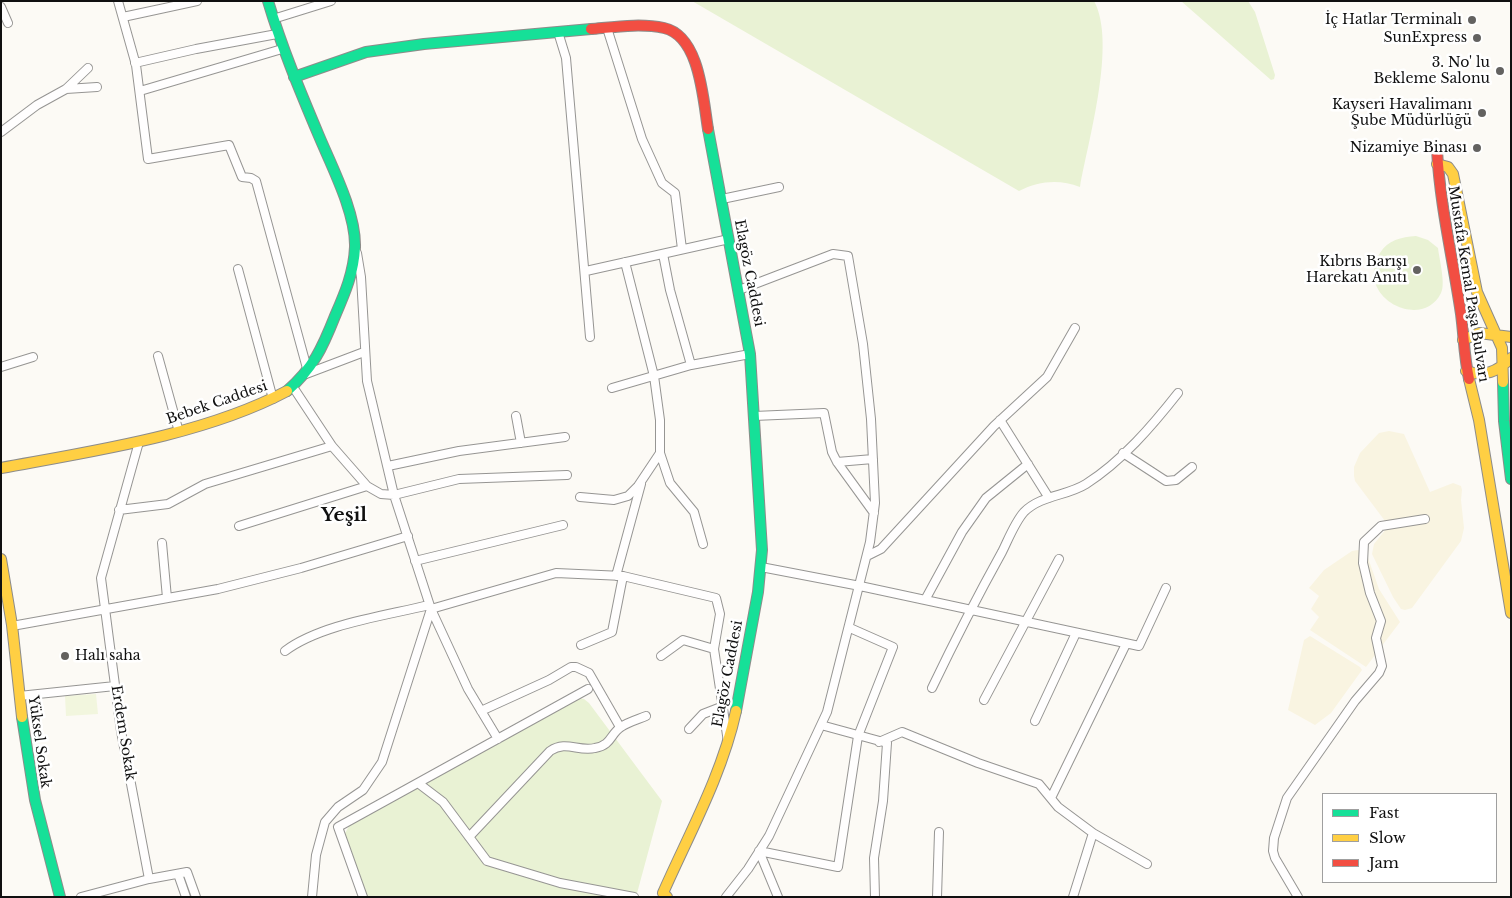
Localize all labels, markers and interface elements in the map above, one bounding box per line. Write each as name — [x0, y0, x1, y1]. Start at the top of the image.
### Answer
place label: İç Hatlar Terminalı — [1325, 12, 1462, 28]
marker: İç Hatlar Terminalı — [1466, 14, 1478, 26]
place label: SunExpress — [1383, 30, 1467, 46]
marker: SunExpress — [1471, 32, 1483, 44]
place label: 3. No' lu Bekleme Salonu — [1373, 55, 1490, 88]
marker: 3. No' lu Bekleme Salonu — [1494, 65, 1506, 77]
place label: Kayseri Havalimanı Şube Müdürlüğü — [1332, 97, 1472, 130]
marker: Kayseri Havalimanı Şube Müdürlüğü — [1476, 107, 1488, 119]
place label: Nizamiye Binası — [1350, 140, 1467, 156]
marker: Nizamiye Binası — [1471, 142, 1483, 154]
street label: Mustafa Kemal Paşa Bulvarı — [1444, 185, 1492, 383]
street label: Elagöz Caddesi — [730, 218, 768, 328]
place label: Kıbrıs Barışı Harekatı Anıtı — [1306, 254, 1407, 286]
marker: Kıbrıs Barışı Harekatı Anıtı — [1411, 264, 1423, 276]
street label: Bebek Caddesi — [164, 378, 270, 428]
district label: Yeşil — [321, 505, 367, 527]
street label: Elagöz Caddesi — [709, 619, 747, 729]
place label: Halı saha — [75, 648, 141, 664]
marker: Halı saha — [59, 650, 71, 662]
street label: Erdem Sokak — [107, 684, 139, 782]
street label: Yüksel Sokak — [24, 694, 54, 790]
legend — [1322, 793, 1497, 883]
text: Fast — [1369, 803, 1399, 822]
text: Slow — [1369, 828, 1406, 847]
text: Jam — [1369, 853, 1399, 872]

